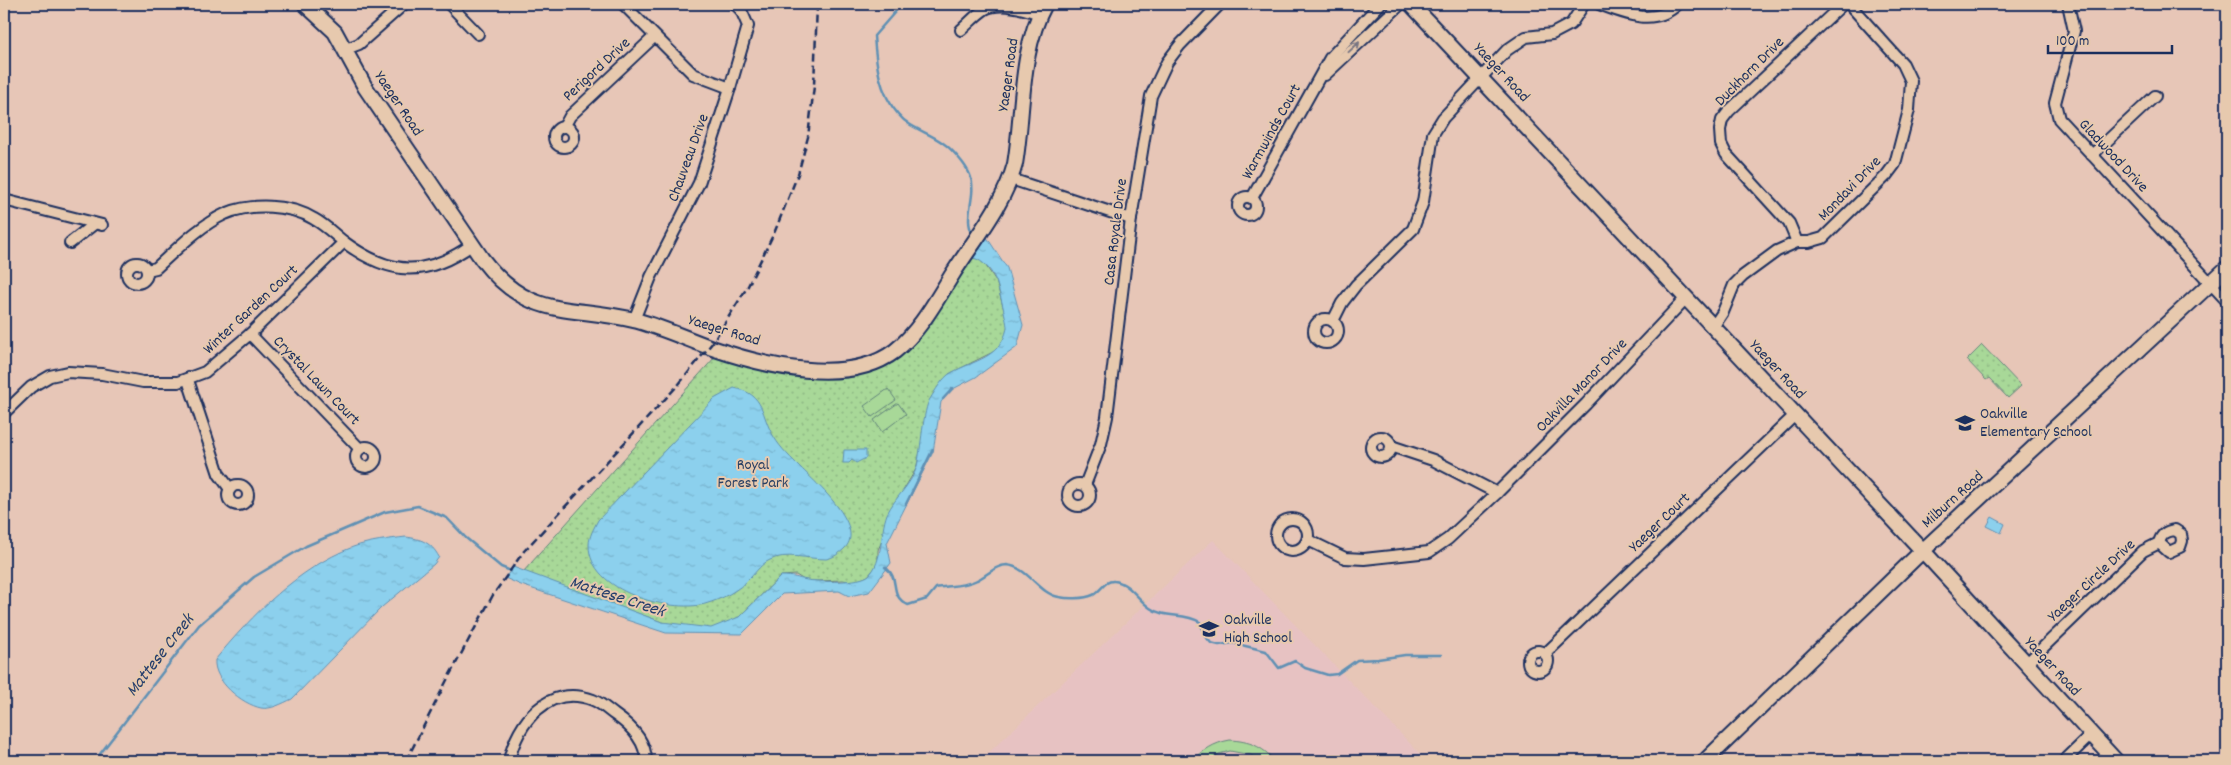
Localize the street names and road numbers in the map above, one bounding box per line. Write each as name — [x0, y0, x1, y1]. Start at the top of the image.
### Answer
street label: Duckhorn Drive — [1710, 32, 1790, 112]
street label: Perigord Drive — [558, 33, 636, 107]
street label: Yaeger Road — [992, 37, 1026, 113]
street label: Yaeger Road — [1467, 38, 1535, 108]
street label: Yaeger Road — [368, 67, 428, 141]
street label: Warmwinds Court — [1236, 80, 1308, 184]
street label: Chauveau Drive — [662, 111, 716, 205]
street label: Gladwood Drive — [2073, 114, 2153, 198]
street label: Mondavi Drive — [1813, 151, 1887, 227]
street label: Casa Royale Drive — [1098, 177, 1134, 287]
street label: Winter Garden Court — [198, 260, 304, 360]
street label: Yaeger Road — [685, 309, 763, 353]
street label: Crystal Lawn Court — [267, 331, 365, 431]
street label: Oakvilla Manor Drive — [1531, 334, 1633, 438]
street label: Yaeger Road — [1743, 335, 1811, 405]
street label: Milburn Road — [1917, 466, 1989, 534]
street label: Yaeger Court — [1624, 488, 1696, 558]
street label: Yaeger Circle Drive — [2043, 534, 2141, 628]
street label: Yaeger Road — [2018, 632, 2086, 702]

